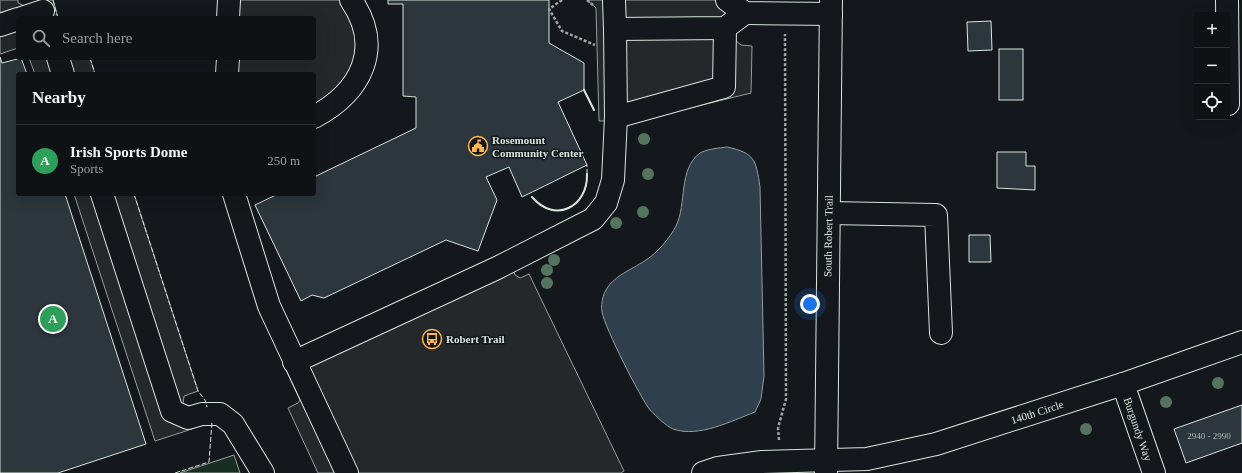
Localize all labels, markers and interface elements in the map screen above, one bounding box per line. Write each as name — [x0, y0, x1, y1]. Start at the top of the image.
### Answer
map controls — [1194, 12, 1230, 120]
button: + — [1194, 12, 1230, 48]
search box — [16, 16, 316, 60]
icon: search — [30, 27, 52, 49]
text: Search here — [62, 30, 132, 46]
button: − — [1194, 48, 1230, 84]
button: locate — [1194, 84, 1230, 120]
text: Nearby — [32, 88, 86, 107]
place label: Rosemount Community Center — [492, 134, 583, 159]
public building icon: Rosemount Community Center — [467, 135, 489, 157]
text: Irish Sports Dome — [70, 144, 188, 160]
text: A — [40, 153, 50, 168]
text: 250 m — [267, 153, 300, 168]
text: Sports — [70, 161, 103, 176]
street label: South Robert Trail — [821, 195, 835, 277]
your location — [800, 294, 820, 314]
pin: A — [40, 304, 66, 334]
bus stop icon: Robert Trail — [421, 328, 443, 350]
place label: Robert Trail — [446, 333, 505, 345]
street label: Burgundy Way — [1122, 396, 1155, 463]
street label: 140th Circle — [1009, 398, 1065, 426]
house number: 2940 - 2990 — [1187, 431, 1231, 441]

